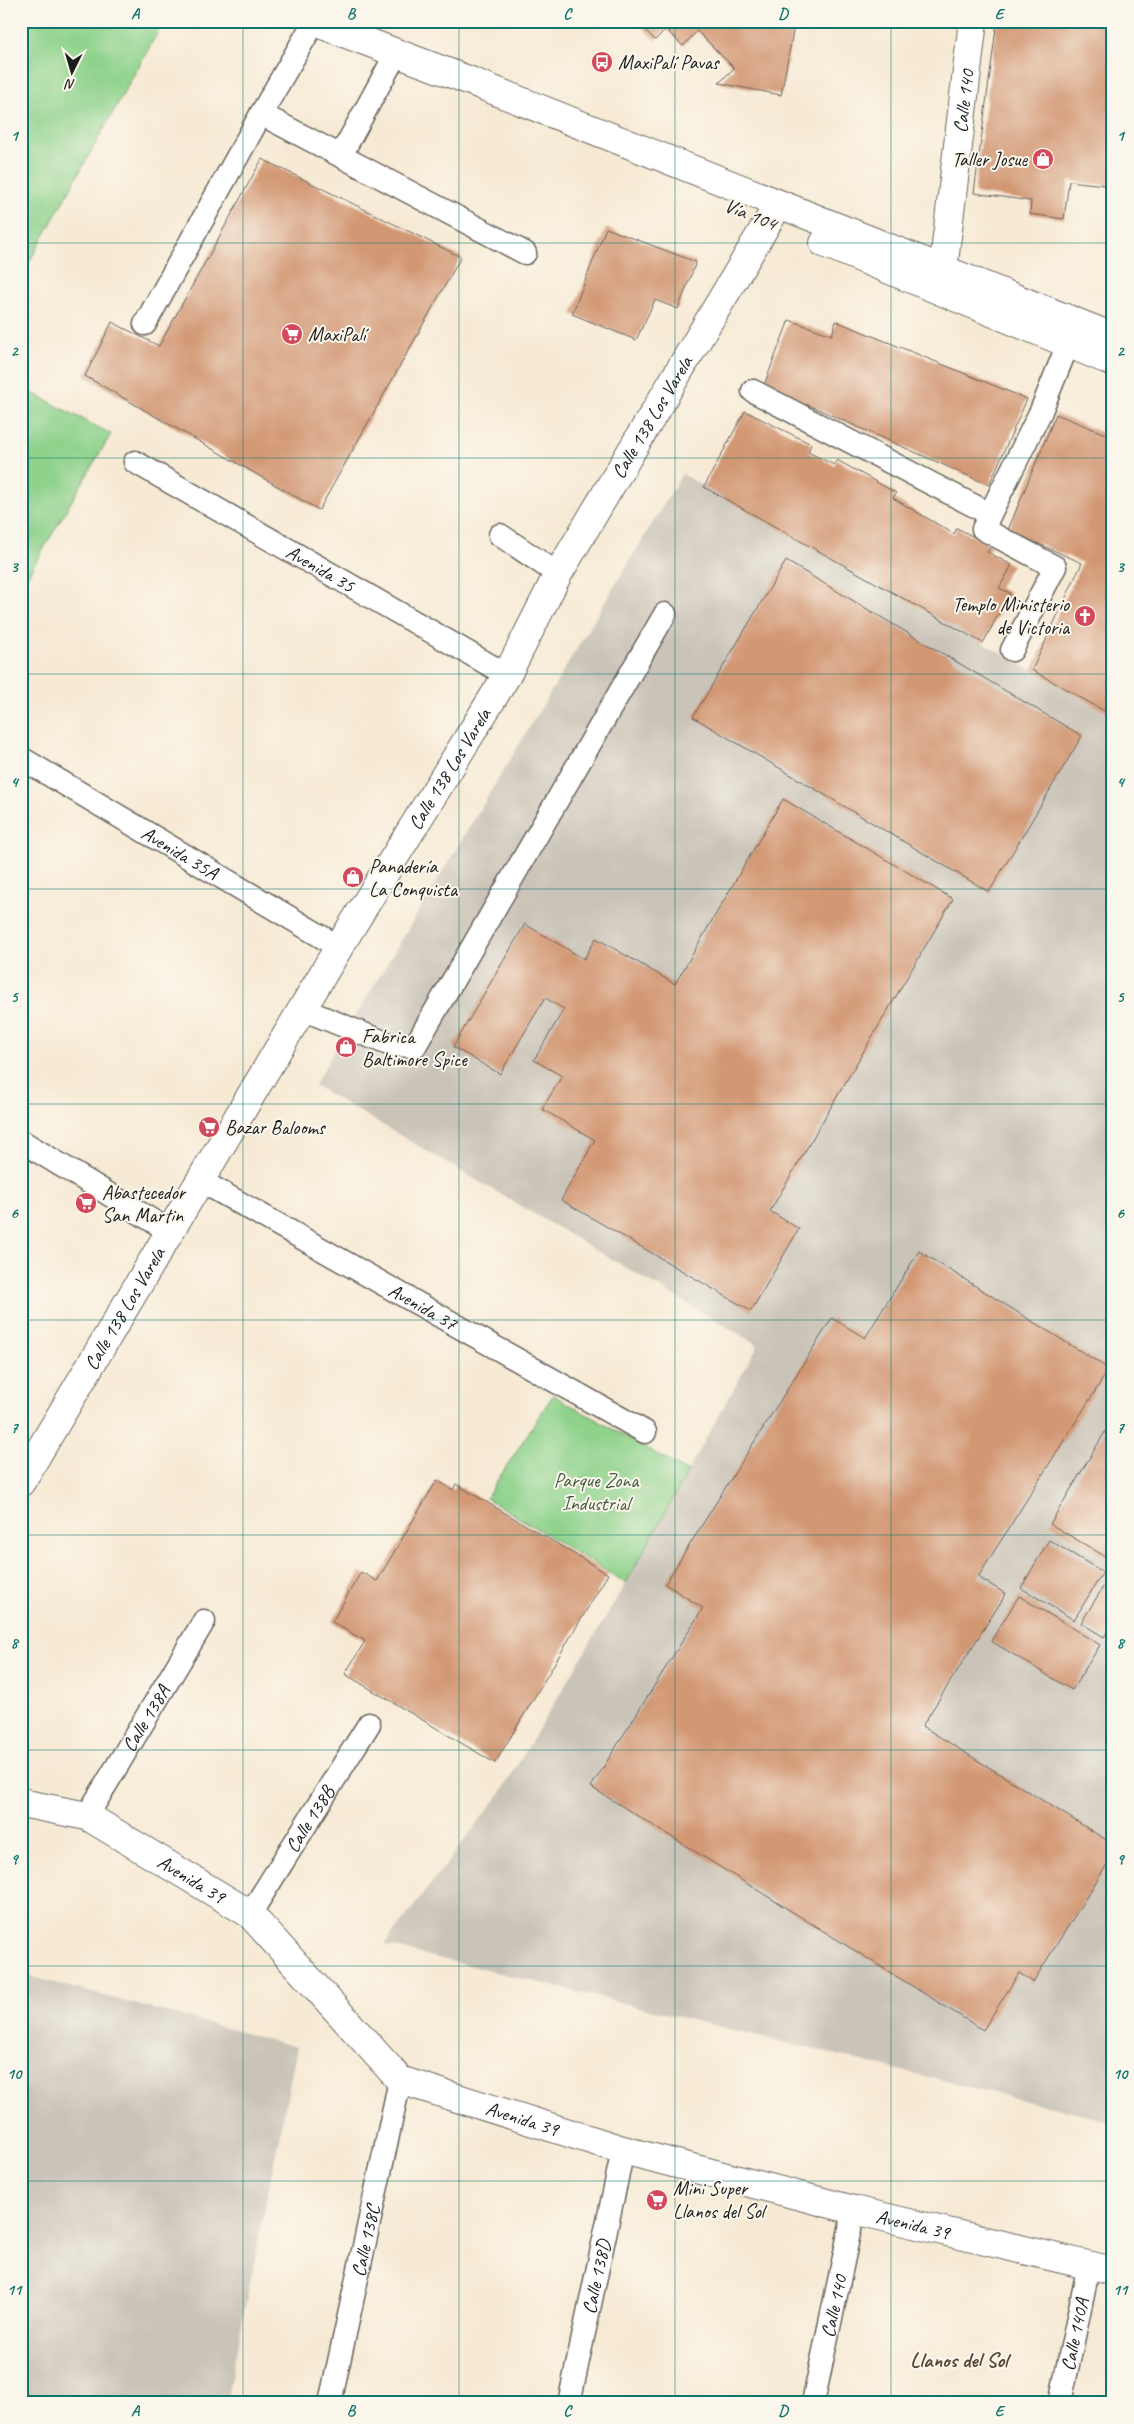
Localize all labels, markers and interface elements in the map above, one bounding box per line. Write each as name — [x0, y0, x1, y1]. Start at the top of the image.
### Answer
text: A — [131, 4, 141, 24]
text: B — [347, 4, 357, 24]
text: C — [563, 4, 573, 24]
text: D — [778, 4, 789, 24]
text: E — [995, 4, 1006, 24]
north arrow — [48, 48, 98, 98]
bus stop icon: MaxiPalí Pavas — [590, 50, 614, 74]
place label: MaxiPalí Pavas — [618, 50, 721, 75]
street label: Calle 140 — [948, 66, 980, 134]
text: N — [64, 75, 76, 93]
text: 1 — [10, 126, 19, 146]
text: 1 — [1116, 126, 1125, 146]
place label: Taller Josue — [952, 147, 1028, 172]
shop icon: Taller Josue — [1031, 147, 1055, 171]
street label: Vía 104 — [721, 193, 782, 237]
supermarket icon: MaxiPalí — [280, 322, 304, 346]
place label: MaxiPalí — [308, 322, 370, 347]
text: 2 — [10, 341, 19, 361]
text: 2 — [1116, 341, 1125, 361]
street label: Calle 138 Los Varela — [606, 350, 699, 483]
street label: Avenida 35 — [282, 539, 360, 599]
text: 3 — [10, 557, 19, 577]
text: 3 — [1116, 557, 1125, 577]
place label: Templo Ministerio de Victoria — [952, 592, 1071, 640]
church icon: Templo Ministerio de Victoria — [1073, 604, 1097, 628]
street label: Calle 138 Los Varela — [403, 702, 497, 834]
text: 4 — [10, 772, 19, 792]
text: 4 — [1116, 772, 1125, 792]
street label: Avenida 35A — [137, 821, 223, 886]
place label: Panadería La Conquista — [369, 854, 459, 902]
shop icon: Panadería La Conquista — [341, 865, 365, 889]
text: 5 — [11, 987, 20, 1007]
text: 5 — [1117, 987, 1126, 1007]
place label: Fabrica Baltimore Spice — [362, 1024, 468, 1072]
shop icon: Fabrica Baltimore Spice — [334, 1035, 358, 1059]
supermarket icon: Bazar Balooms — [197, 1115, 221, 1139]
place label: Bazar Balooms — [225, 1115, 327, 1140]
place label: Abastecedor San Martin — [102, 1180, 187, 1228]
supermarket icon: Abastecedor San Martin — [74, 1191, 98, 1215]
text: 6 — [10, 1203, 19, 1223]
text: 6 — [1116, 1203, 1125, 1223]
street label: Calle 138 Los Varela — [79, 1242, 171, 1374]
street label: Avenida 37 — [384, 1278, 462, 1337]
text: 7 — [10, 1418, 19, 1438]
text: 7 — [1116, 1418, 1125, 1438]
park label: Parque Zona Industrial — [554, 1468, 640, 1516]
text: 8 — [10, 1633, 19, 1653]
text: 8 — [1116, 1633, 1125, 1653]
street label: Calle 138A — [116, 1680, 176, 1756]
street label: Calle 138B — [280, 1780, 341, 1857]
text: 9 — [10, 1849, 19, 1869]
street label: Avenida 39 — [153, 1849, 231, 1910]
text: 9 — [1116, 1849, 1125, 1869]
text: 10 — [7, 2064, 23, 2084]
text: 10 — [1113, 2064, 1129, 2084]
street label: Avenida 39 — [483, 2096, 563, 2143]
place label: Mini Super Llanos del Sol — [673, 2176, 768, 2224]
supermarket icon: Mini Super Llanos del Sol — [645, 2188, 669, 2212]
street label: Calle 138C — [346, 2200, 386, 2279]
street label: Avenida 39 — [874, 2204, 954, 2246]
street label: Calle 138D — [576, 2236, 617, 2316]
street label: Calle 140 — [815, 2271, 853, 2340]
text: 11 — [7, 2280, 23, 2300]
text: 11 — [1113, 2280, 1129, 2300]
street label: Calle 140A — [1055, 2295, 1095, 2373]
district label: Llanos del Sol — [910, 2347, 1012, 2373]
text: A — [131, 2401, 141, 2421]
text: B — [347, 2401, 357, 2421]
text: C — [563, 2401, 573, 2421]
text: D — [778, 2401, 789, 2421]
text: E — [995, 2401, 1006, 2421]

